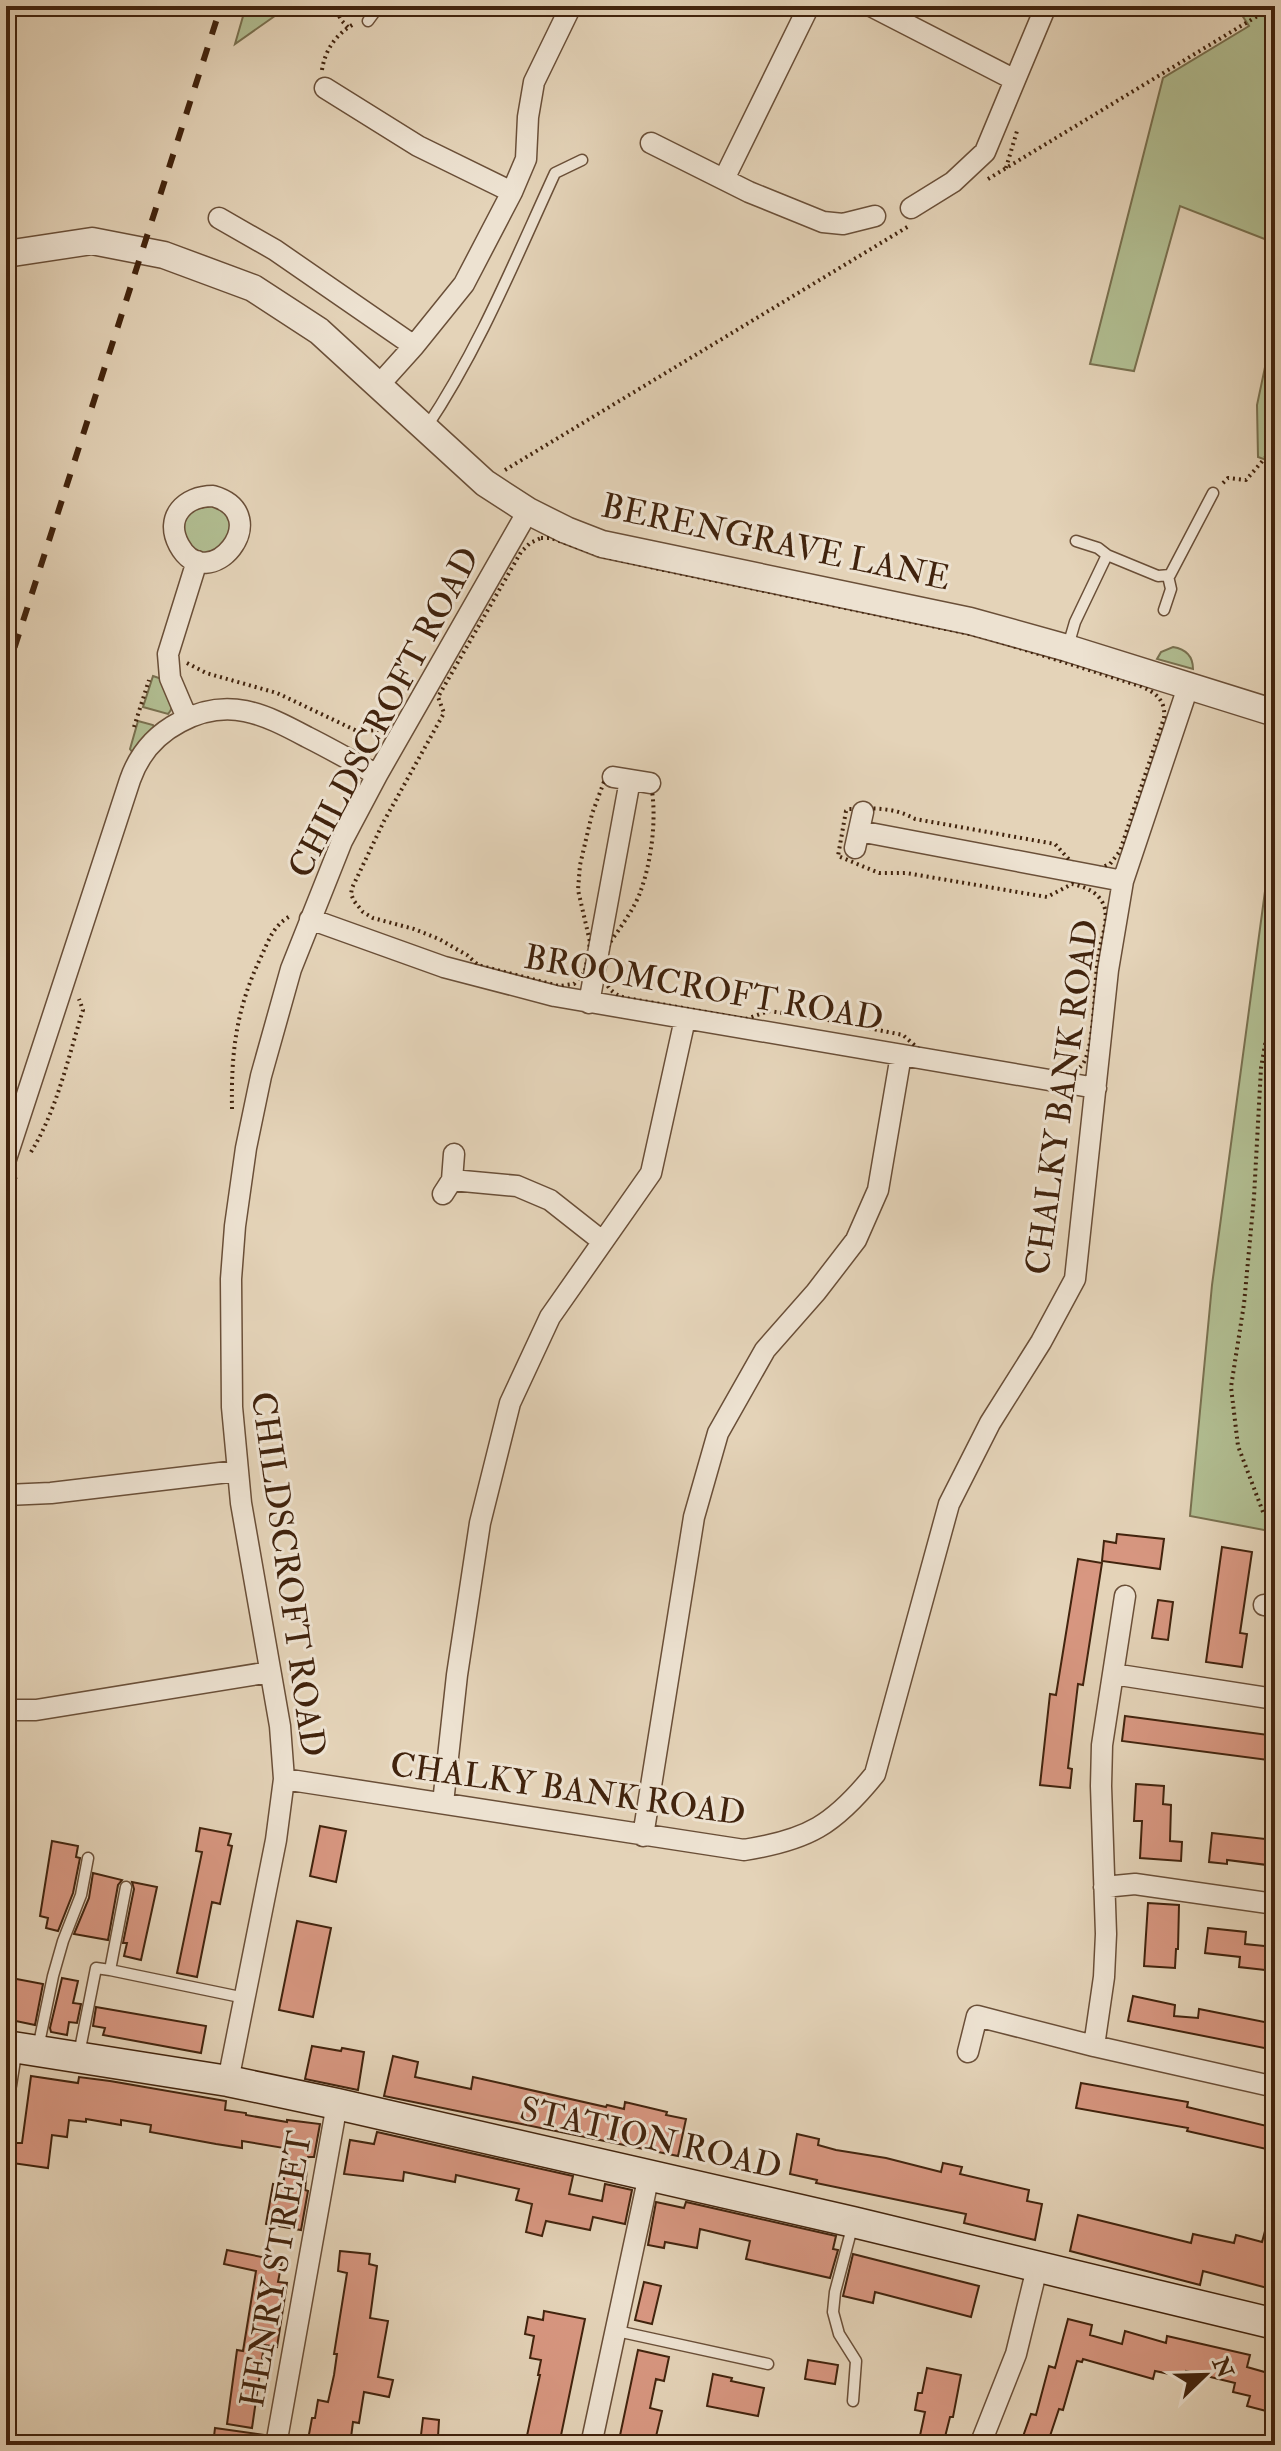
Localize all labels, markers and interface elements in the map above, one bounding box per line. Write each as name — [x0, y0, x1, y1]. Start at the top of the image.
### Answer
street label: BERENGRAVE LANE — [597, 485, 954, 600]
street label: CHILDSCROFT ROAD — [279, 540, 490, 885]
street label: CHALKY BANK ROAD — [1016, 917, 1109, 1278]
street label: BROOMCROFT ROAD — [521, 936, 887, 1041]
street label: CHILDSCROFT ROAD — [241, 1389, 334, 1759]
street label: CHALKY BANK ROAD — [387, 1743, 748, 1836]
street label: STATION ROAD — [516, 2087, 786, 2189]
street label: HENRY STREET — [231, 2128, 322, 2411]
north arrow — [1165, 2335, 1245, 2415]
text: N — [1205, 2352, 1239, 2382]

